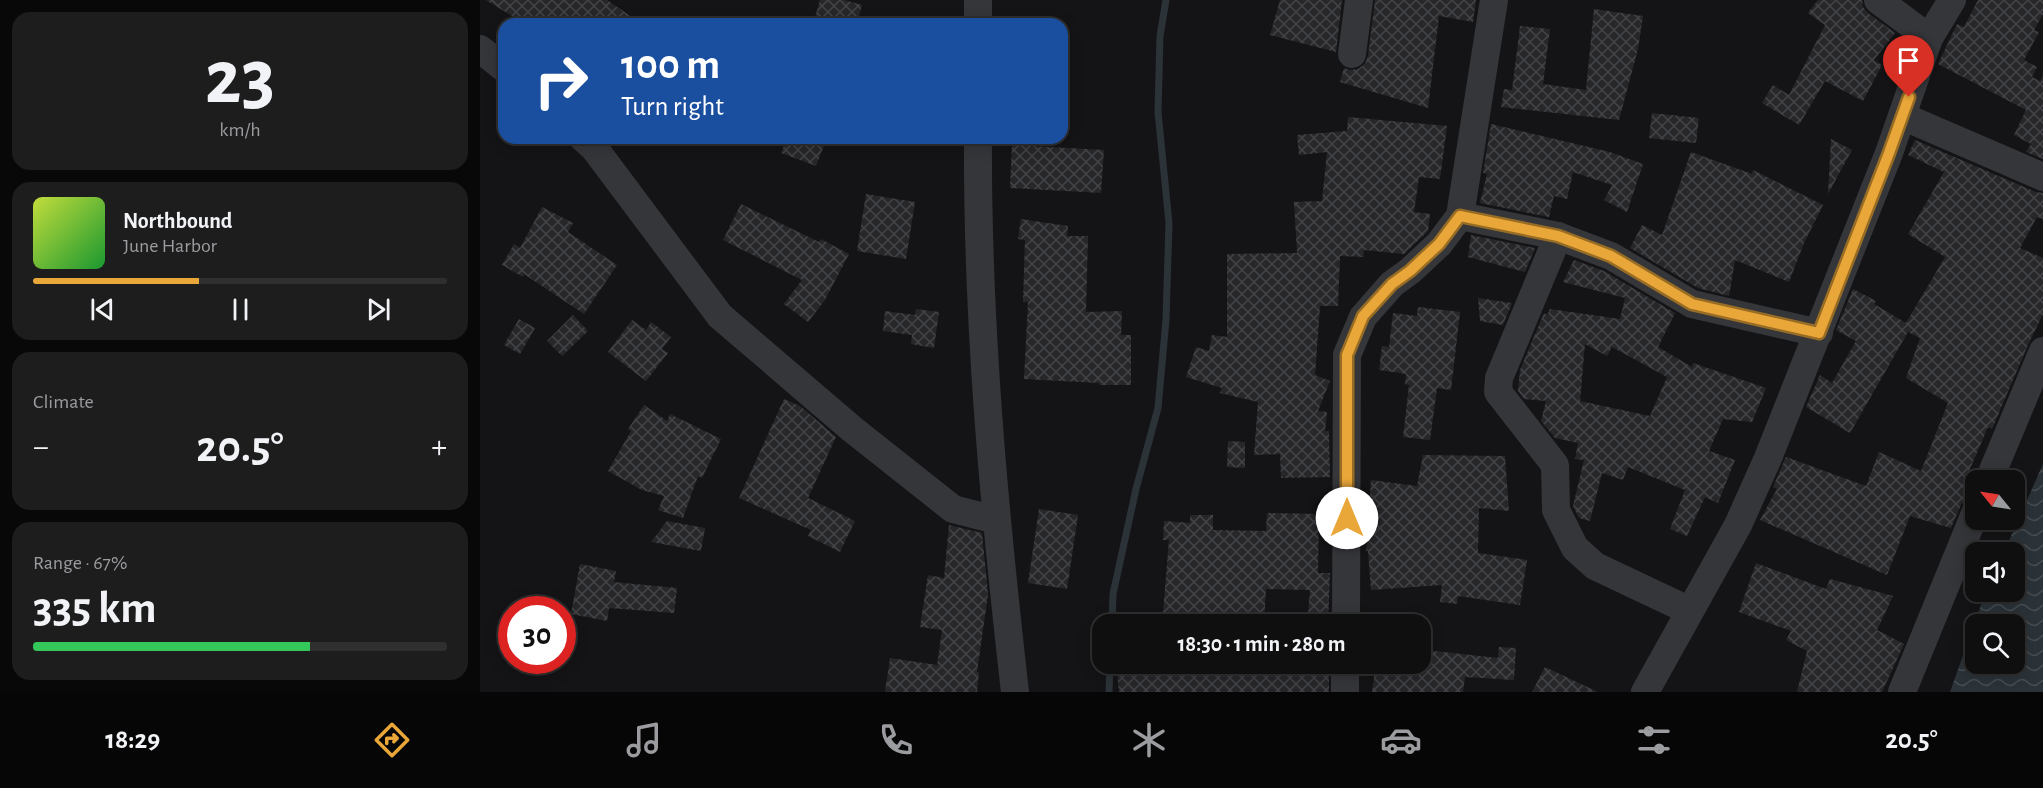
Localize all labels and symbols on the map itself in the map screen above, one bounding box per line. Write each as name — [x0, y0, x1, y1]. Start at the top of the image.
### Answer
pin — [1883, 35, 1934, 97]
north arrow — [1965, 470, 2025, 530]
position arrow — [1315, 486, 1379, 550]
speed limit sign: 30 — [498, 596, 576, 674]

